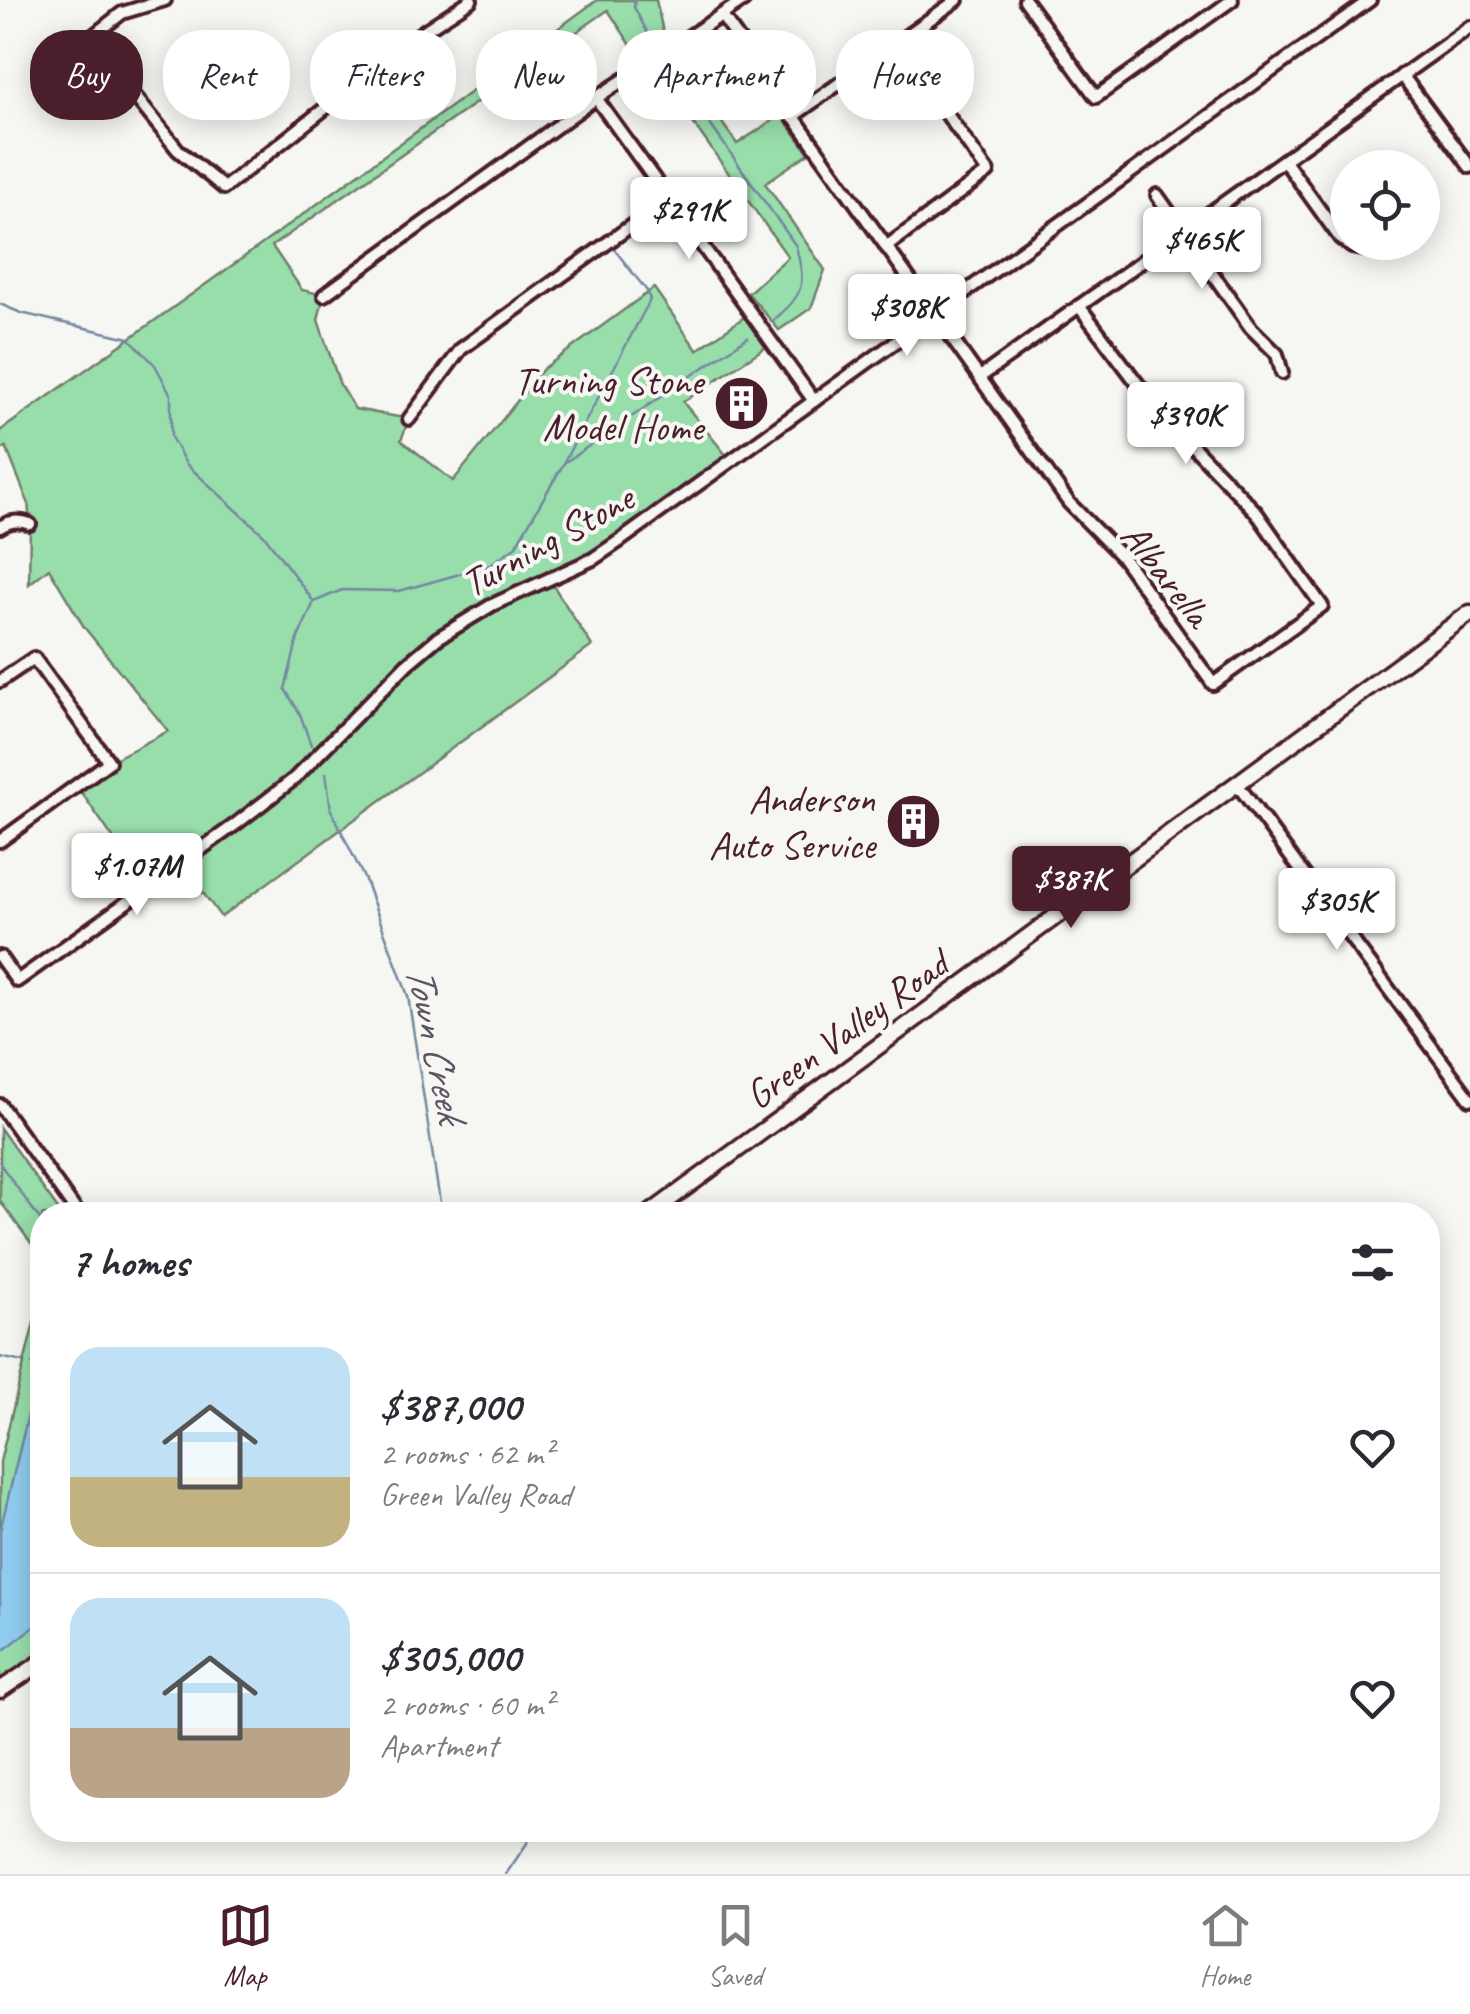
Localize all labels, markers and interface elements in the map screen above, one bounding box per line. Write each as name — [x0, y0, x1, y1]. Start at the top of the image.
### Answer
chip: Buy — [30, 30, 143, 120]
chip: Rent — [163, 30, 290, 120]
chip: Filters — [310, 30, 456, 120]
chip: New — [476, 30, 597, 120]
chip: Apartment — [617, 30, 816, 120]
chip: House — [836, 30, 974, 120]
map controls — [1330, 150, 1440, 260]
button: locate — [1330, 150, 1440, 260]
pin: $291K — [619, 177, 759, 262]
text: $291K — [652, 189, 726, 230]
pin: $465K — [1132, 207, 1272, 292]
text: $465K — [1165, 219, 1239, 260]
pin: $308K — [837, 274, 977, 359]
text: $308K — [870, 286, 944, 327]
place label: Turning Stone Model Home — [514, 356, 706, 452]
building icon: Turning Stone Model Home — [712, 373, 772, 433]
pin: $390K — [1116, 382, 1256, 467]
text: $390K — [1149, 394, 1223, 435]
street label: Turning Stone — [453, 472, 645, 609]
street label: Albarella — [1110, 512, 1225, 640]
place label: Anderson Auto Service — [709, 774, 878, 870]
building icon: Anderson Auto Service — [884, 791, 944, 851]
pin: $1.07M — [56, 833, 218, 918]
text: $1.07M — [93, 845, 181, 886]
pin: $387K — [1001, 846, 1141, 931]
text: $387K — [1034, 858, 1108, 899]
pin: $305K — [1267, 868, 1407, 953]
text: $305K — [1300, 880, 1374, 921]
street label: Green Valley Road — [735, 936, 962, 1120]
water label: Town Creek — [393, 960, 479, 1133]
icon: filters — [1345, 1235, 1400, 1290]
text: 7 homes — [70, 1236, 188, 1289]
text: $387,000 — [380, 1380, 520, 1433]
icon: home — [150, 1387, 270, 1507]
icon: heart — [1345, 1420, 1400, 1475]
text: 2 rooms · 62 m² — [380, 1433, 553, 1474]
text: Green Valley Road — [380, 1474, 571, 1515]
text: $305,000 — [380, 1631, 520, 1684]
icon: home — [150, 1638, 270, 1758]
icon: heart — [1345, 1671, 1400, 1726]
text: 2 rooms · 60 m² — [380, 1684, 553, 1725]
text: Apartment — [380, 1725, 498, 1766]
tab: Map — [218, 1898, 273, 1993]
tab: Saved — [708, 1898, 763, 1993]
tab: Home — [1198, 1898, 1253, 1993]

